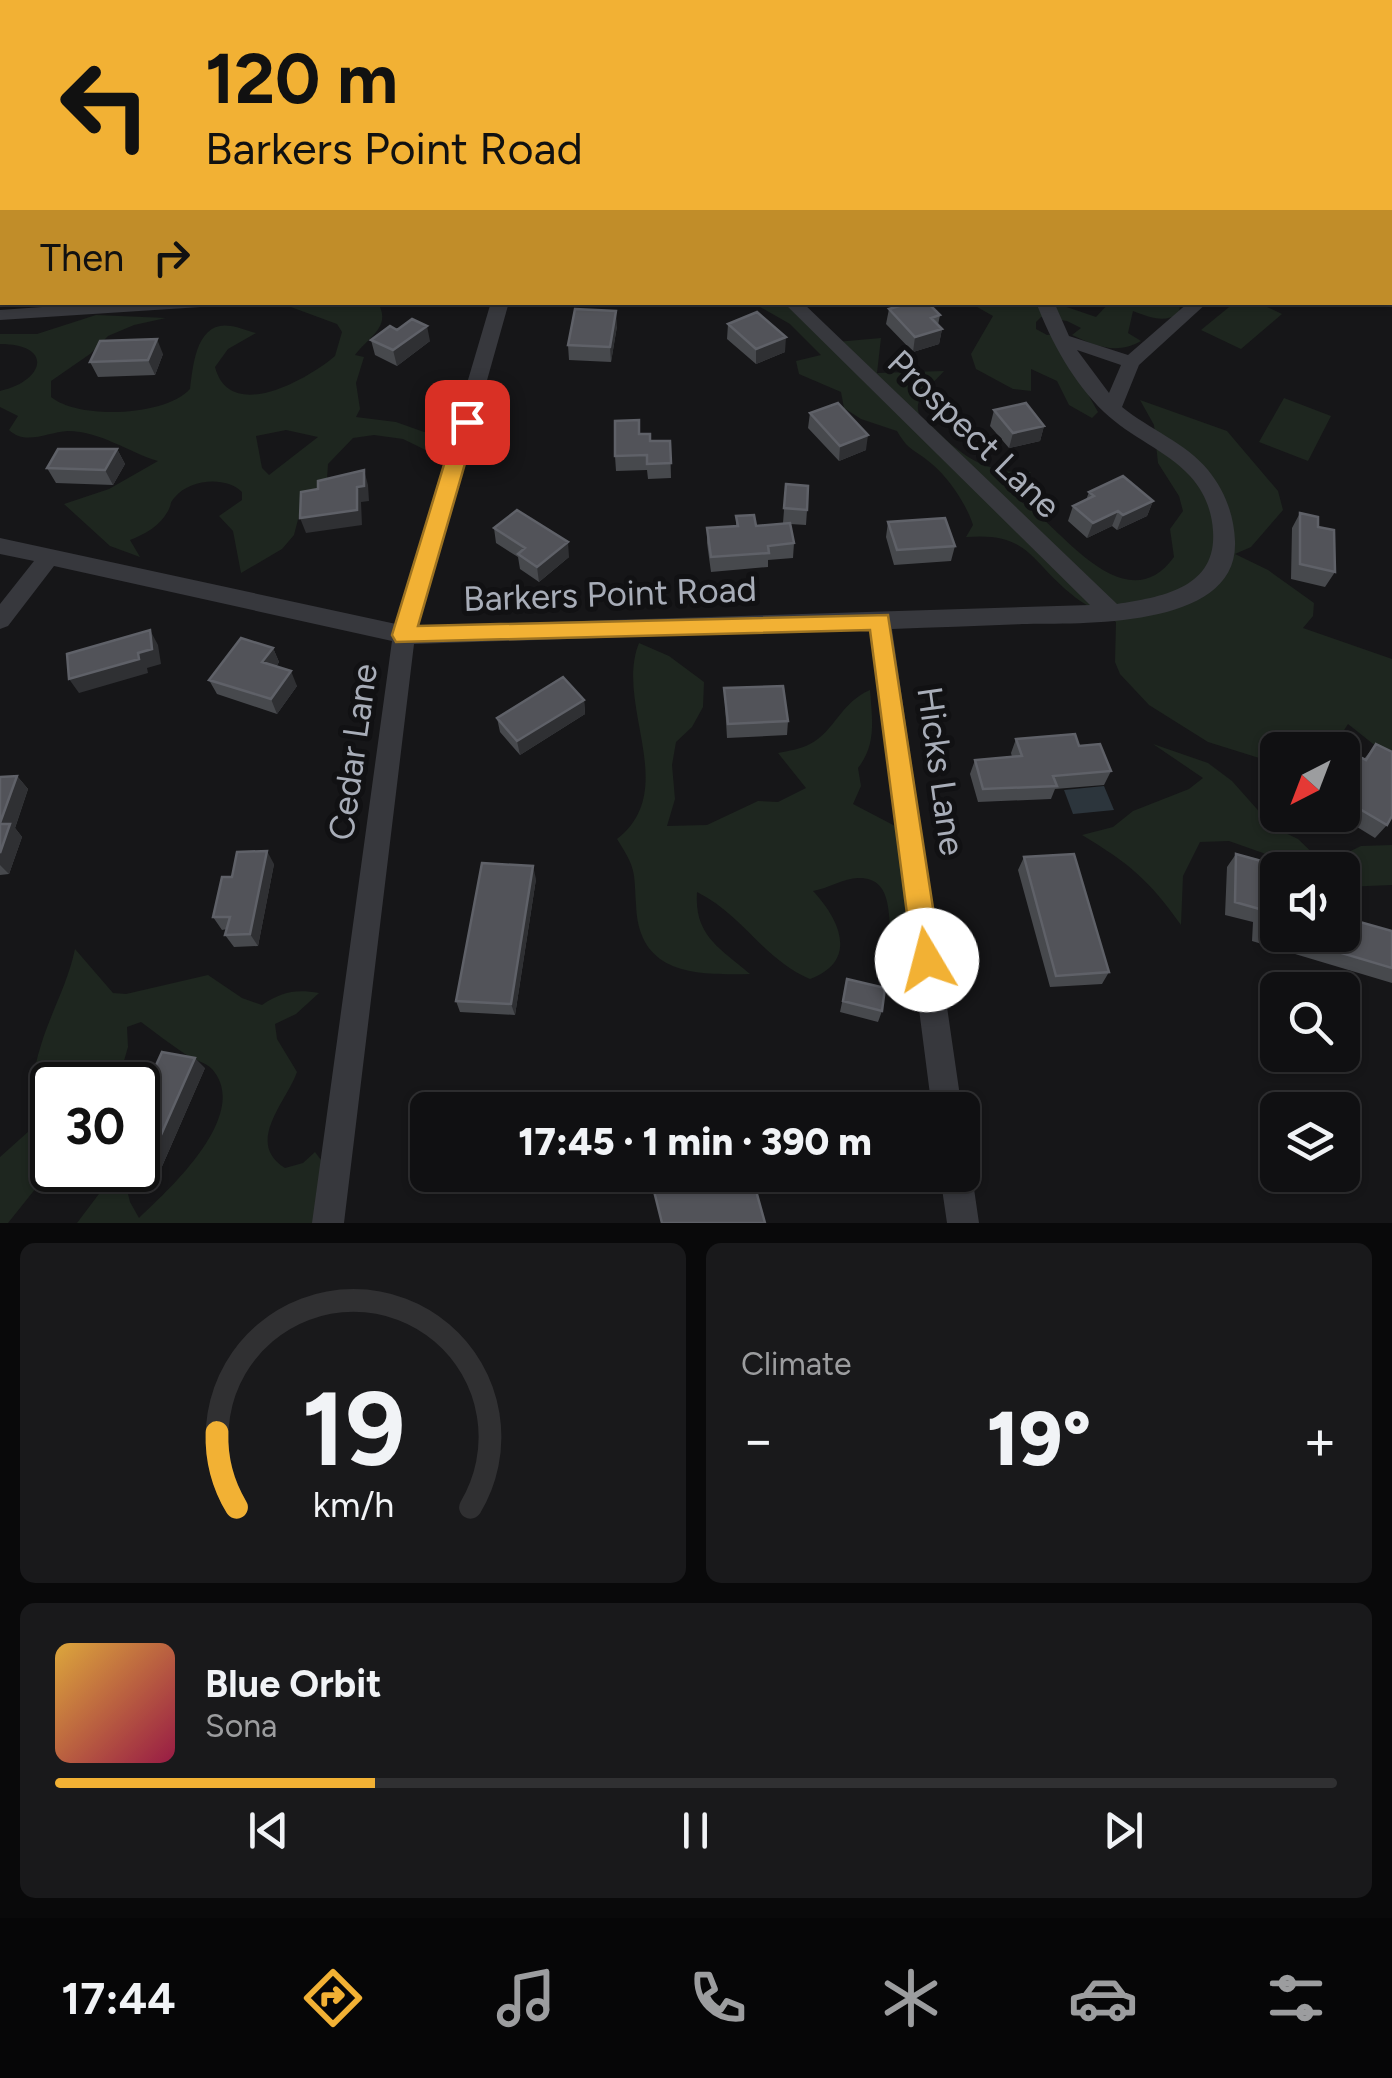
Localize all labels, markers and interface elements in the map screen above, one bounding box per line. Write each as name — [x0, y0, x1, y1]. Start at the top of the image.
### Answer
text: 120 m — [205, 36, 398, 121]
icon: left — [40, 40, 170, 170]
text: Barkers Point Road — [205, 121, 583, 175]
icon: right — [144, 230, 199, 285]
text: Then — [40, 235, 124, 281]
street label: Prospect Lane — [879, 341, 1069, 527]
pin — [425, 380, 510, 465]
icon: arrive — [440, 395, 495, 450]
street label: Barkers Point Road — [462, 568, 758, 620]
street label: Cedar Lane — [320, 661, 386, 843]
street label: Hicks Lane — [908, 684, 974, 858]
north arrow — [1260, 732, 1360, 832]
map controls — [1260, 732, 1360, 1192]
button: sound — [1260, 852, 1360, 952]
position arrow — [875, 908, 979, 1012]
button: search — [1260, 972, 1360, 1072]
speed limit sign: 30 — [30, 1062, 160, 1192]
button: layers — [1260, 1092, 1360, 1192]
text: 17:45 · 1 min · 390 m — [518, 1119, 872, 1165]
text: Climate — [741, 1345, 852, 1383]
text: 19 — [301, 1366, 405, 1491]
text: 19° — [987, 1394, 1091, 1484]
text: − — [741, 1407, 775, 1473]
text: + — [1303, 1407, 1337, 1473]
text: km/h — [312, 1483, 394, 1526]
text: Blue Orbit — [205, 1661, 381, 1707]
text: Sona — [205, 1707, 277, 1745]
icon: previous — [241, 1803, 296, 1858]
icon: pause — [668, 1803, 723, 1858]
icon: next — [1096, 1803, 1151, 1858]
icon: directions — [298, 1963, 368, 2033]
icon: music — [491, 1963, 561, 2033]
icon: phone — [683, 1963, 753, 2033]
icon: climate — [876, 1963, 946, 2033]
icon: car — [1068, 1963, 1138, 2033]
icon: filters — [1261, 1963, 1331, 2033]
text: 17:44 — [61, 1971, 176, 2025]

